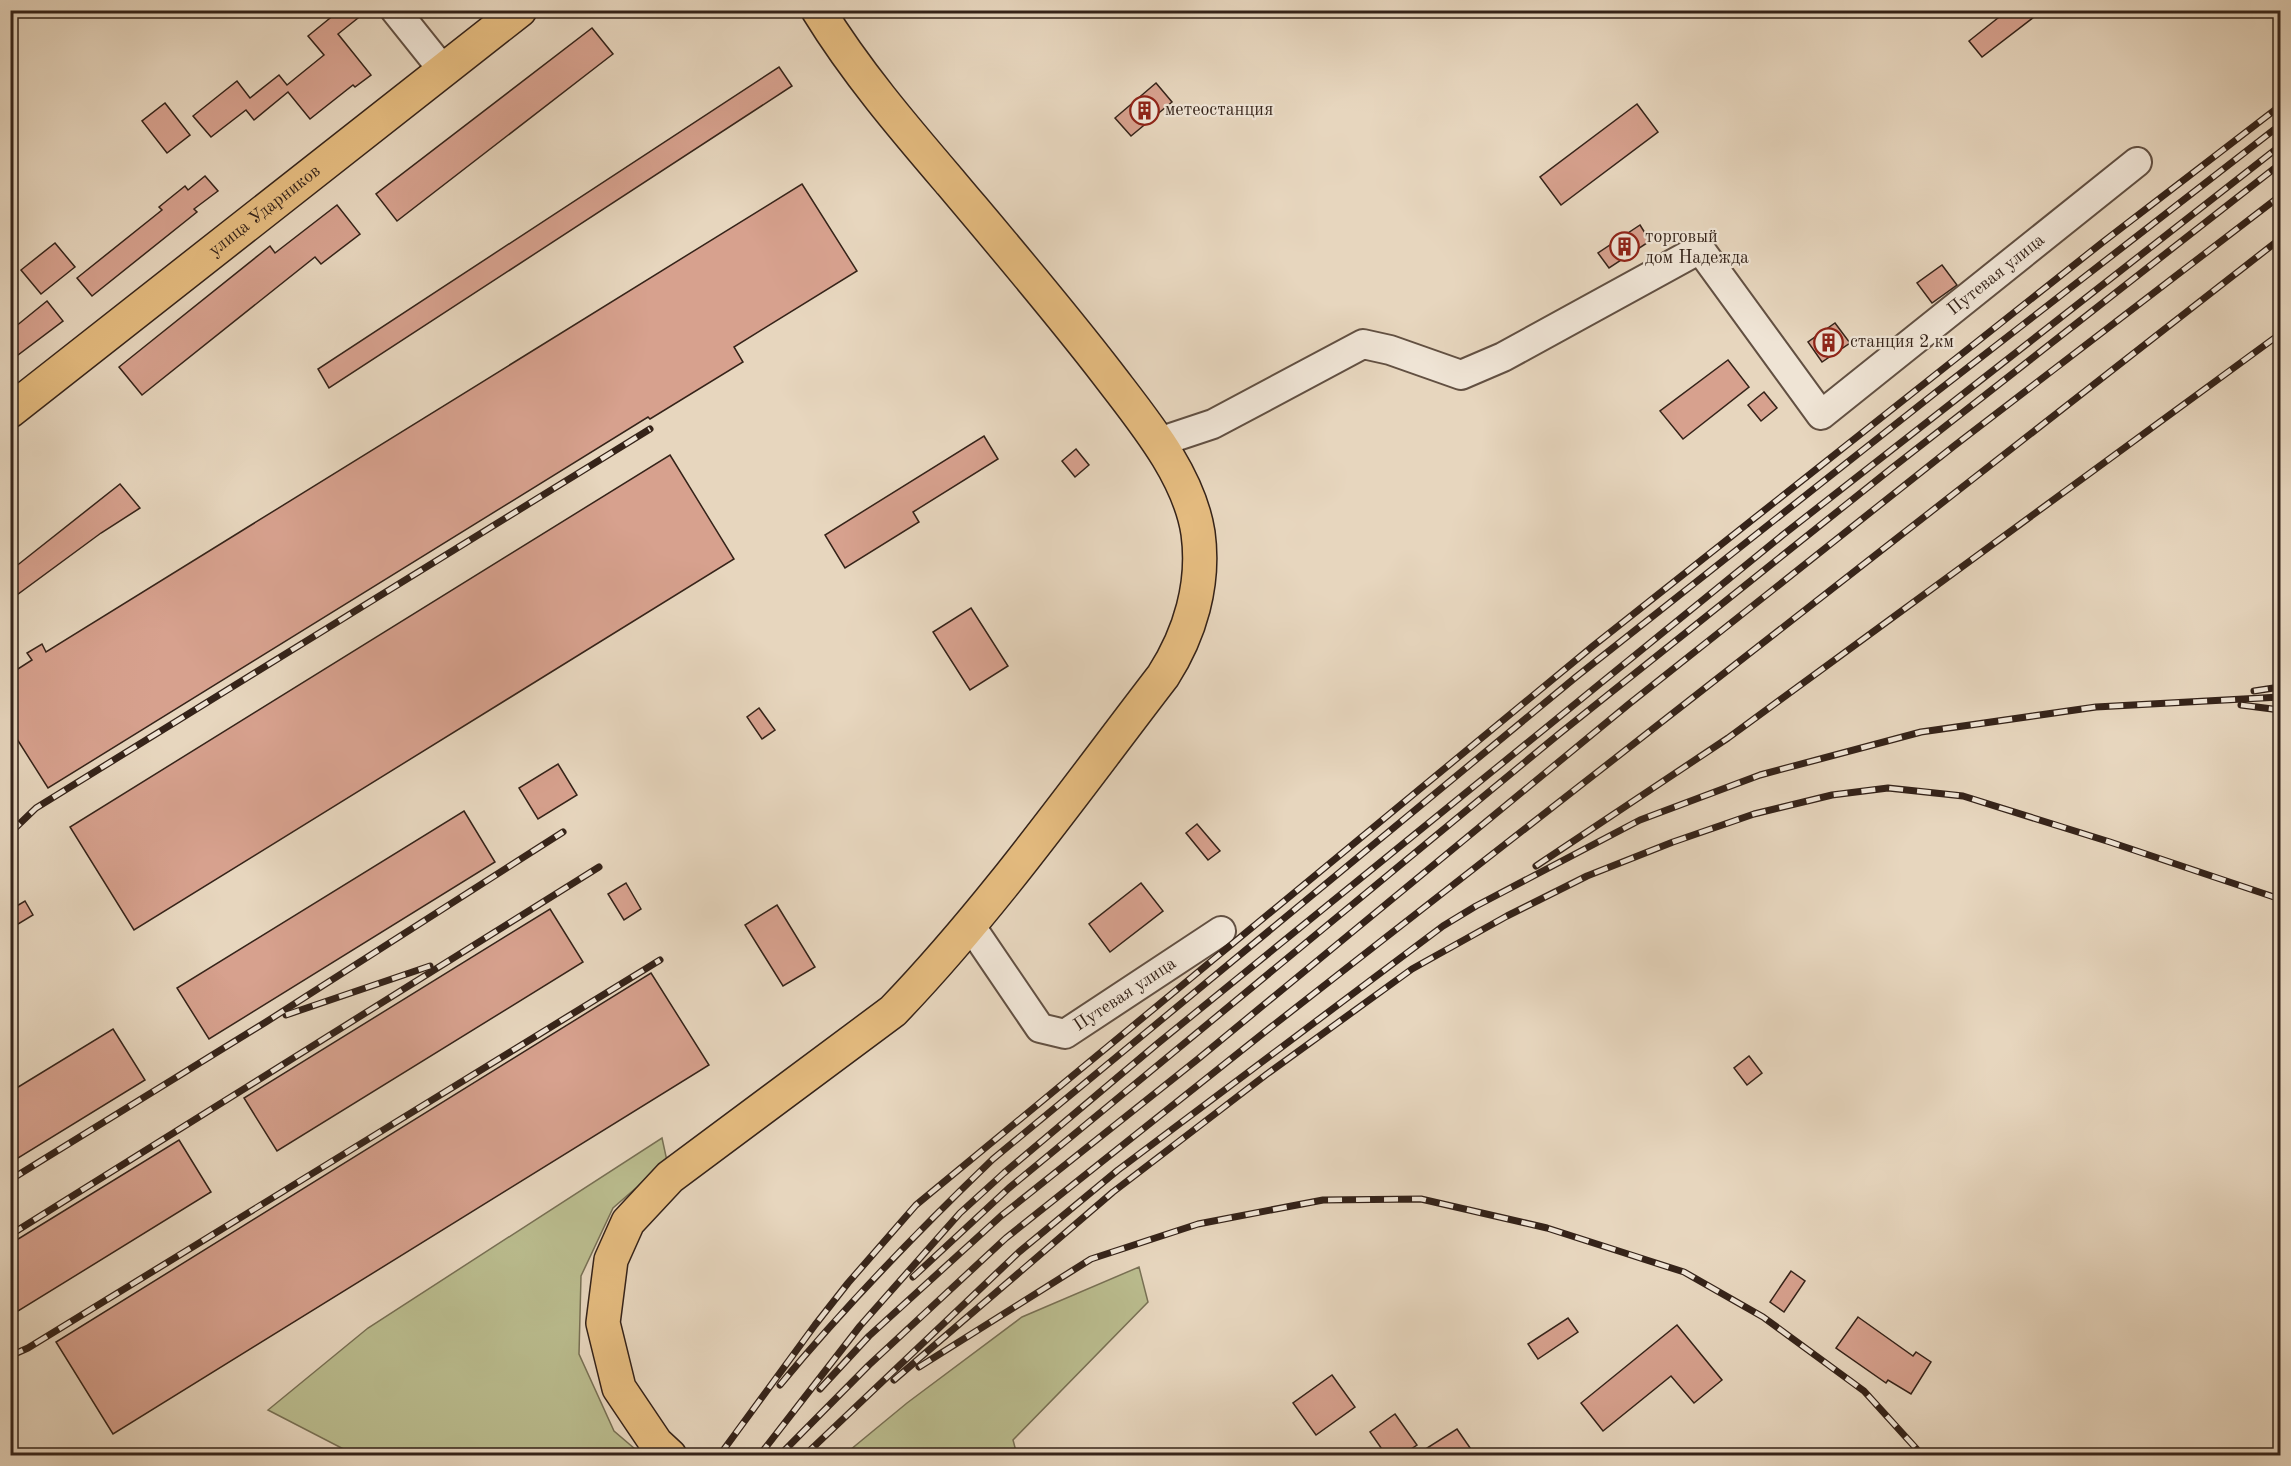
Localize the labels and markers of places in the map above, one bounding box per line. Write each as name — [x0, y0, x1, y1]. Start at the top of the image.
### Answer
building icon: метеостанция — [1128, 94, 1160, 126]
place label: метеостанция — [1165, 101, 1273, 119]
place label: торговый дом Надежда — [1645, 228, 1749, 267]
building icon: торговый дом Надежда — [1608, 231, 1640, 263]
building icon: станция 2 км — [1813, 326, 1845, 358]
place label: станция 2 км — [1850, 333, 1954, 351]

